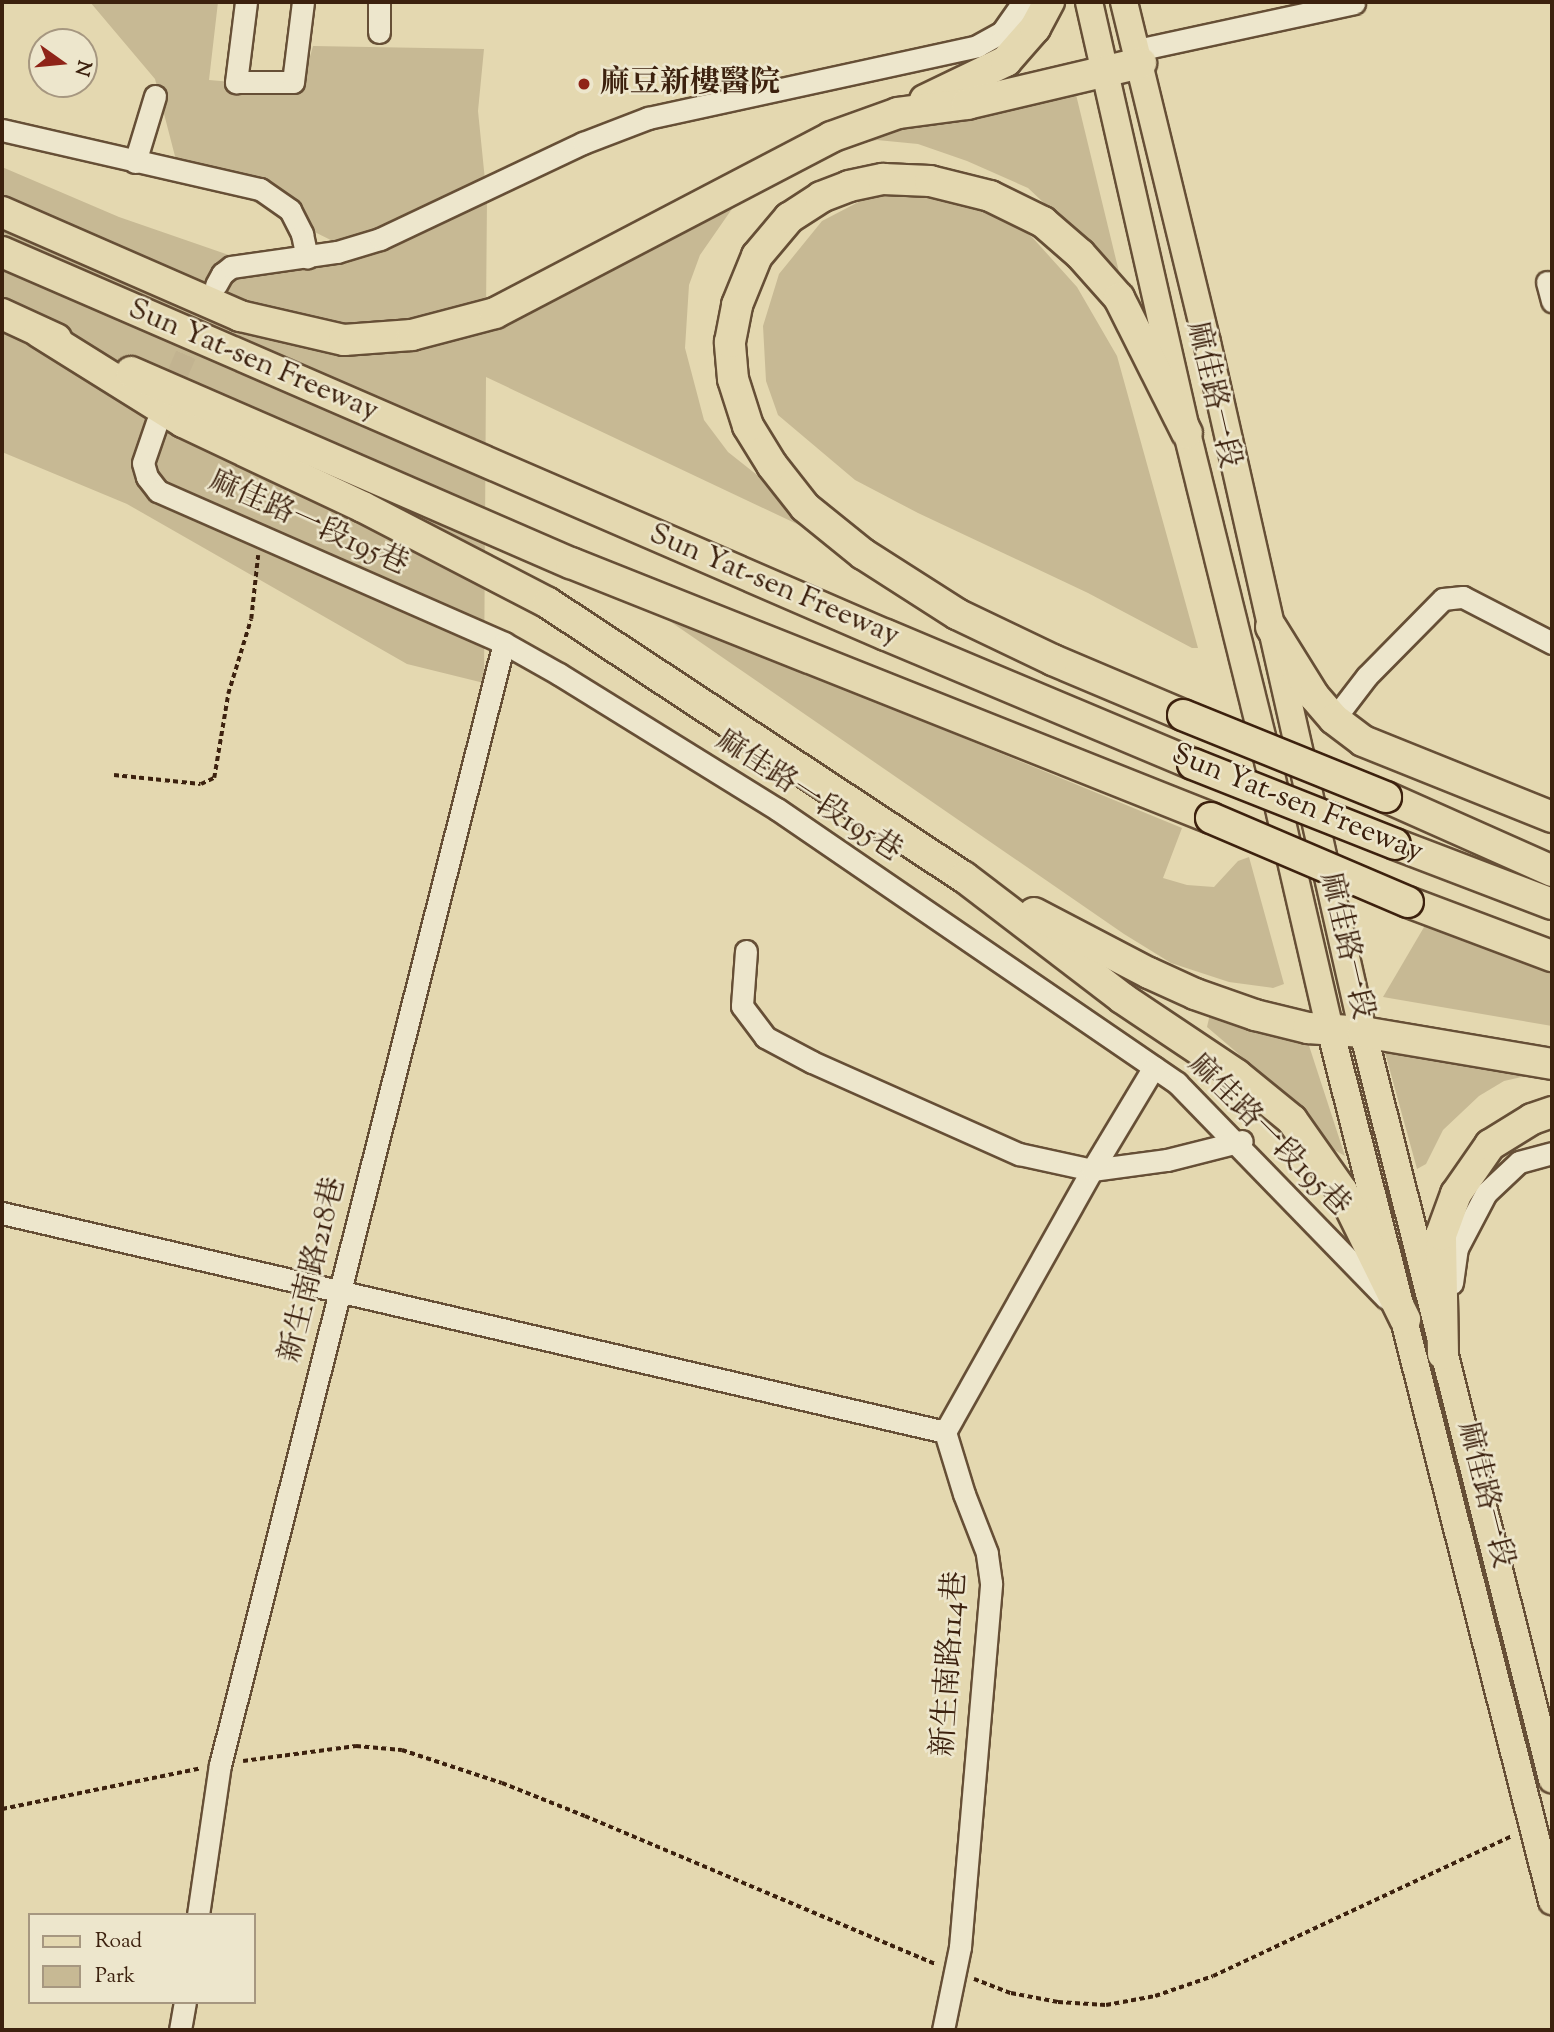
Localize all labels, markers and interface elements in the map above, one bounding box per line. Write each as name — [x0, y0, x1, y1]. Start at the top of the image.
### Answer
north arrow — [28, 28, 98, 98]
text: N — [67, 57, 97, 79]
place label: 麻豆新樓醫院 — [600, 66, 780, 102]
marker: 麻豆新樓醫院 — [574, 74, 594, 94]
street label: Sun Yat-sen Freeway — [123, 292, 383, 430]
street label: 麻佳路一段 — [1178, 318, 1246, 472]
street label: 麻佳路一段195巷 — [202, 464, 414, 584]
street label: Sun Yat-sen Freeway — [644, 517, 904, 655]
street label: 麻佳路一段195巷 — [708, 723, 908, 871]
street label: Sun Yat-sen Freeway — [1166, 737, 1428, 871]
street label: 麻佳路一段 — [1311, 869, 1379, 1023]
street label: 麻佳路一段195巷 — [1179, 1047, 1357, 1225]
street label: 新生南路218巷 — [274, 1174, 354, 1366]
street label: 麻佳路一段 — [1448, 1418, 1520, 1572]
street label: 新生南路114巷 — [927, 1570, 975, 1758]
legend — [28, 1913, 256, 2004]
text: Road — [95, 1927, 142, 1957]
text: Park — [95, 1962, 135, 1992]

